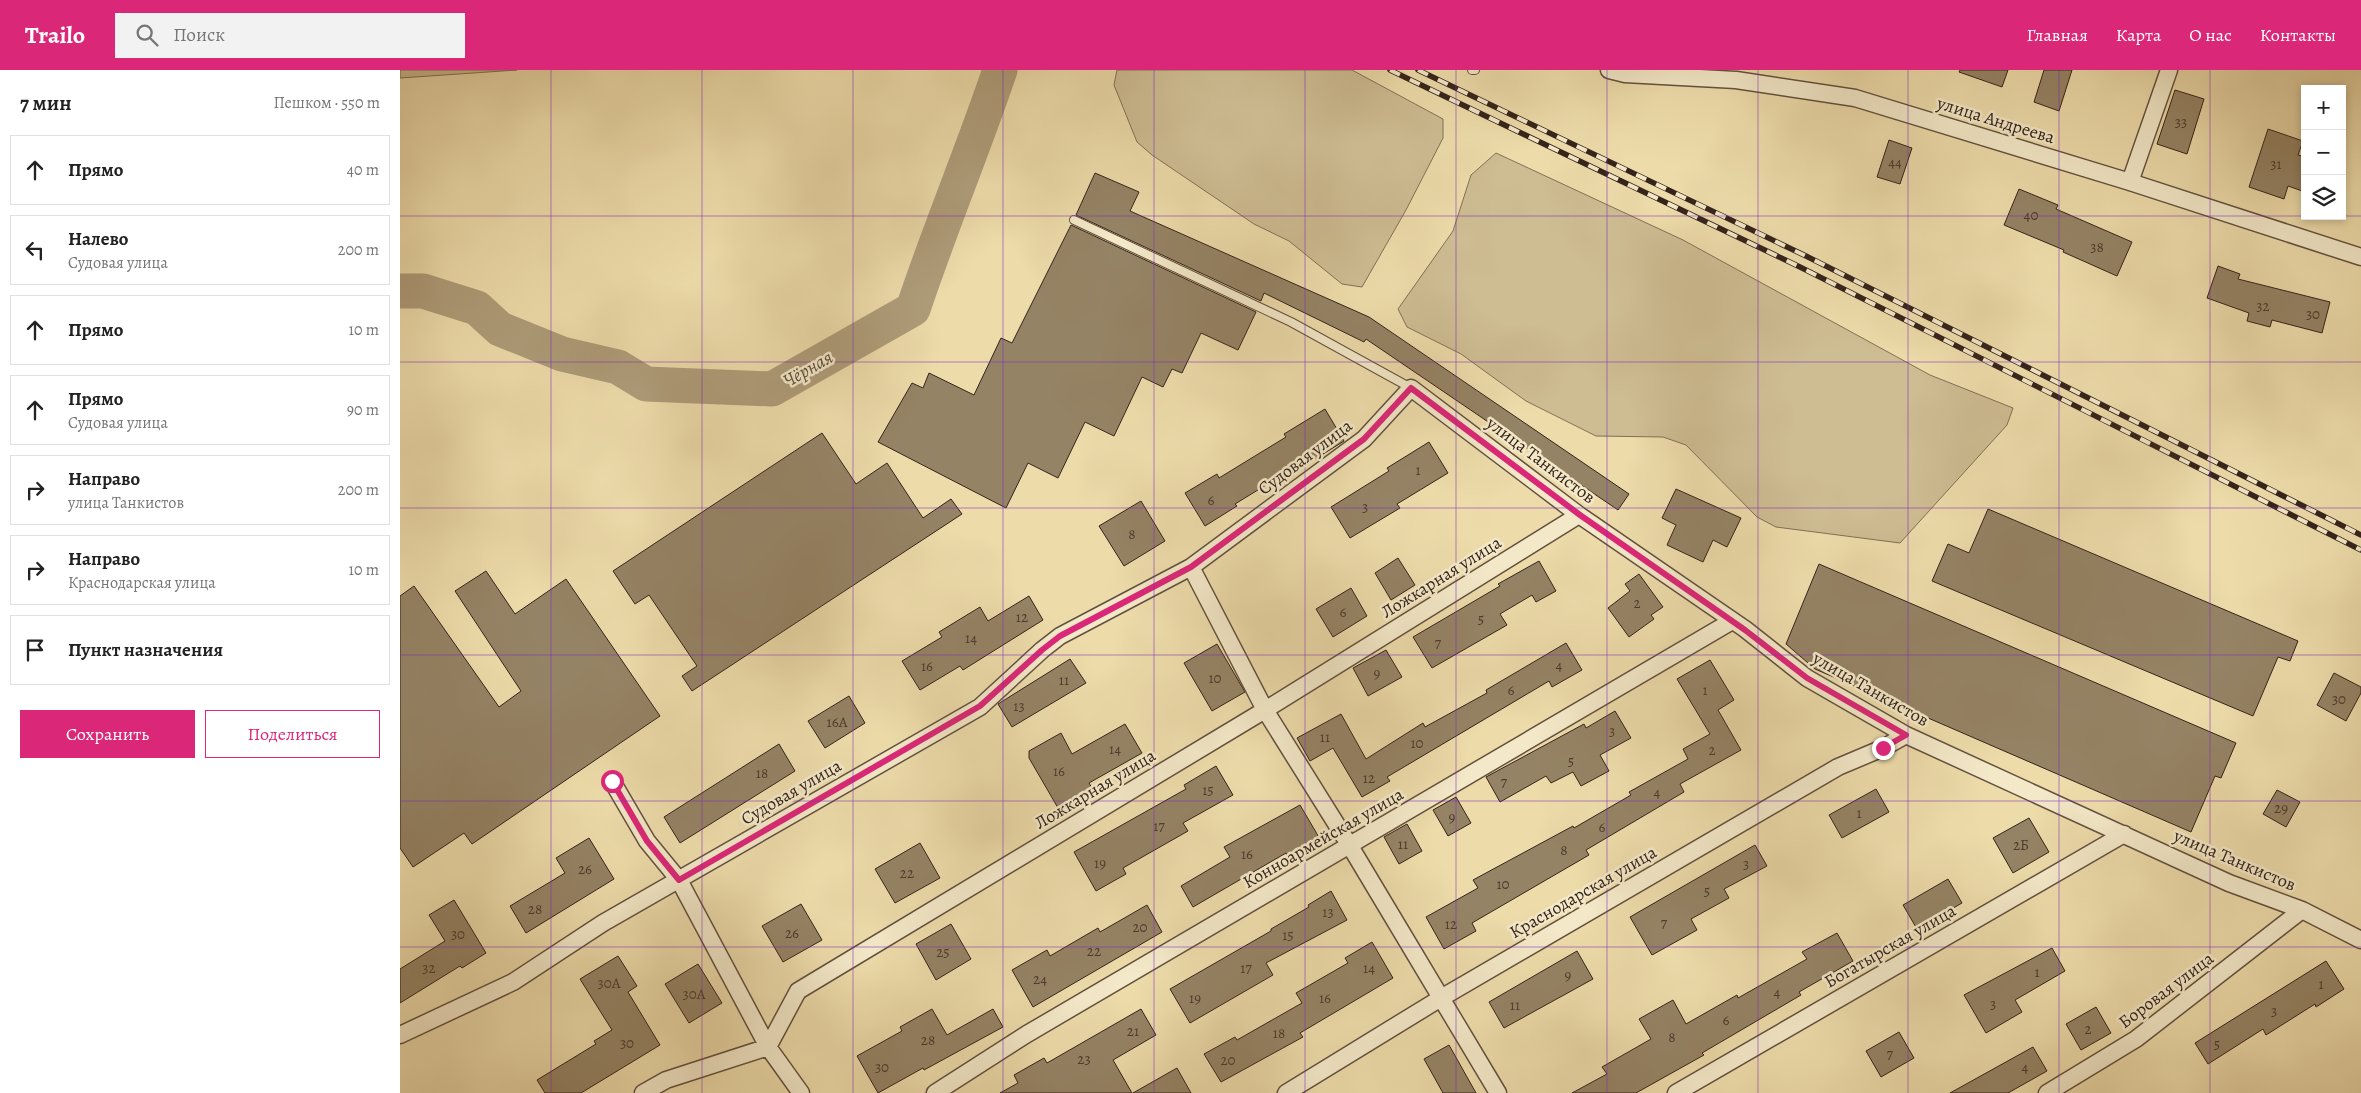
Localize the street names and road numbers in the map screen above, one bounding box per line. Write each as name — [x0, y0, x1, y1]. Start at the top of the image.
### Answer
street label: улица Андреева — [1933, 90, 2058, 149]
street label: улица Танкистов — [1481, 411, 1600, 509]
street label: Судовая улица — [1253, 413, 1358, 500]
street label: Ложкарная улица — [1376, 530, 1506, 624]
street label: улица Танкистов — [1808, 645, 1934, 732]
street label: Ложкарная улица — [1030, 743, 1161, 835]
street label: Судовая улица — [736, 753, 846, 830]
street label: Конноармейская улица — [1238, 782, 1408, 894]
street label: улица Танкистов — [2169, 823, 2300, 897]
street label: Краснодарская улица — [1505, 840, 1662, 944]
street label: Богатырская улица — [1820, 898, 1961, 993]
street label: Боровая улица — [2113, 946, 2219, 1034]

